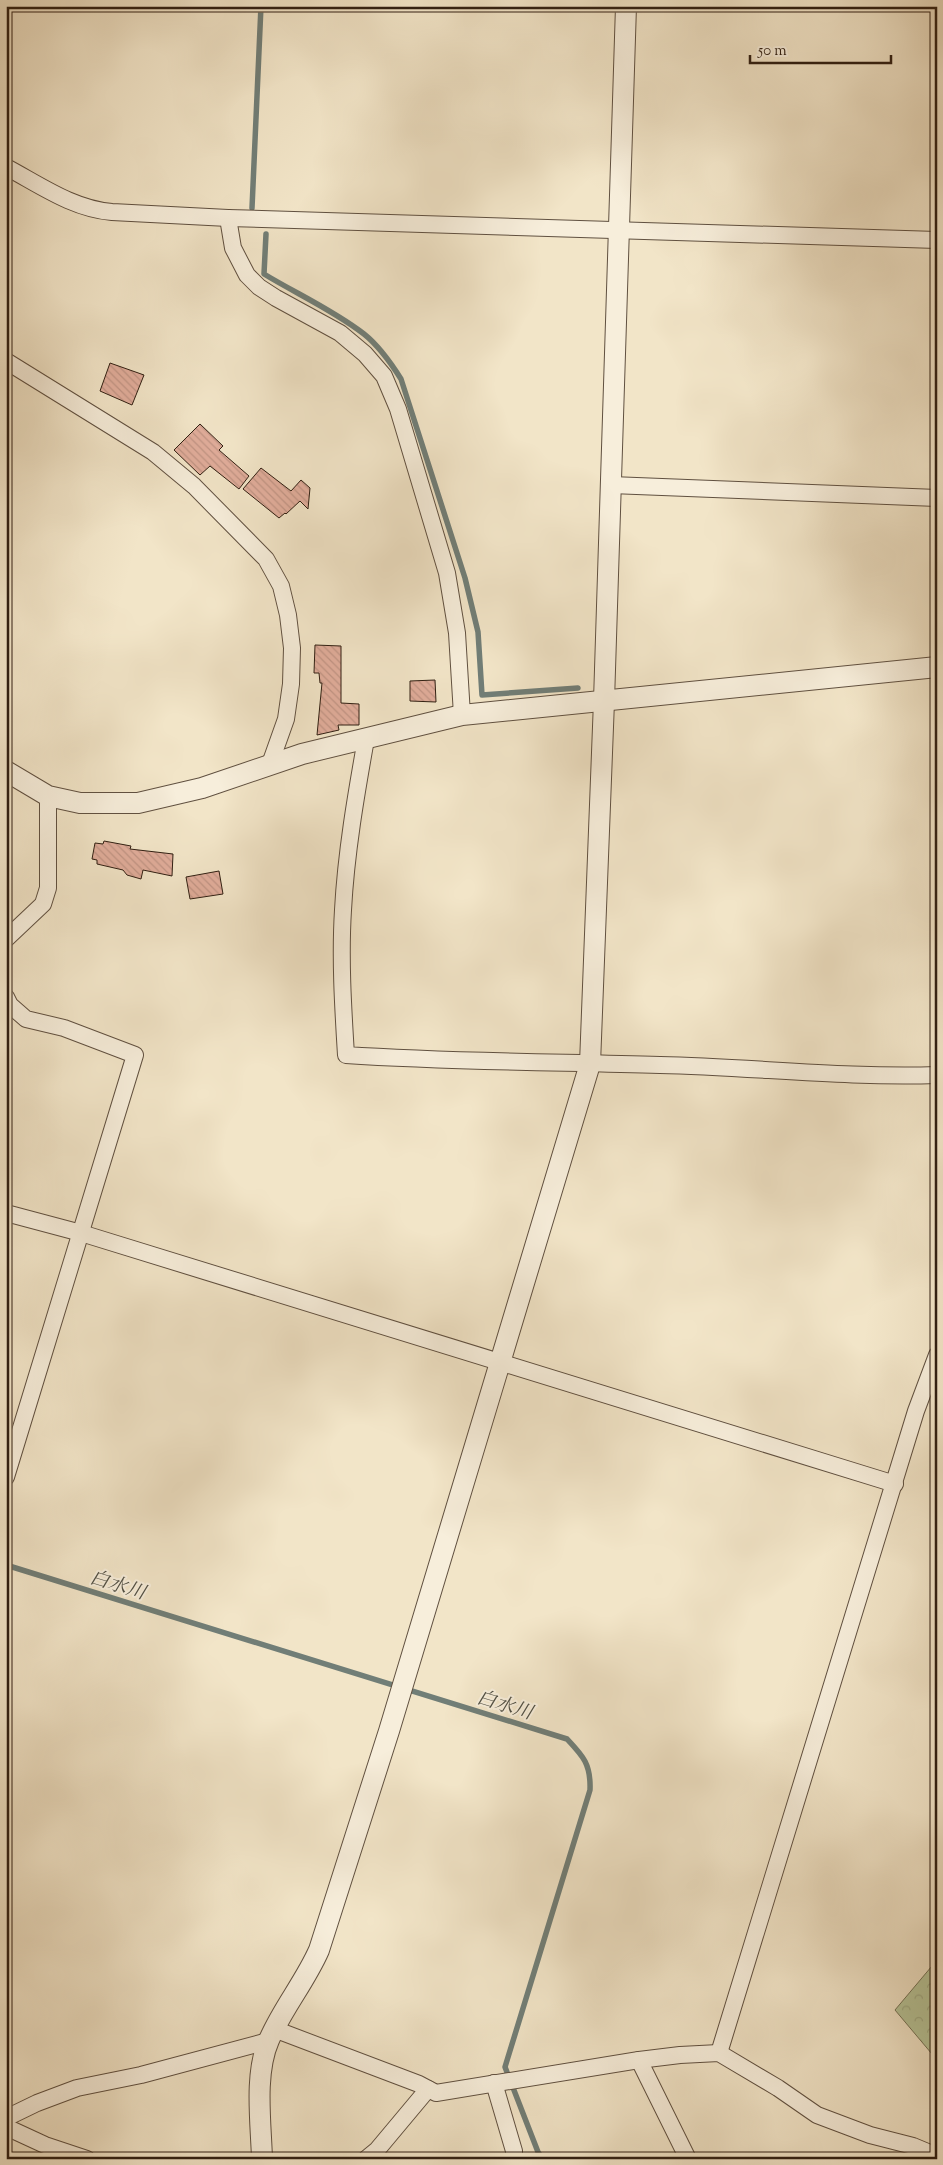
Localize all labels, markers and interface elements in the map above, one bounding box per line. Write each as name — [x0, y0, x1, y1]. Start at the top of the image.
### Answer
scale bar — [750, 32, 892, 64]
text: 50 m — [757, 41, 787, 62]
water label: 白水川 — [86, 1565, 150, 1608]
water label: 白水川 — [473, 1685, 537, 1728]

